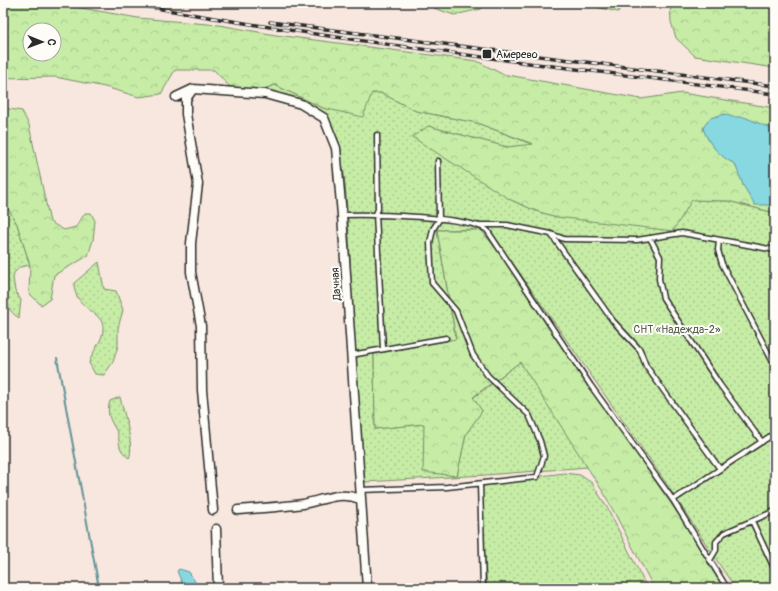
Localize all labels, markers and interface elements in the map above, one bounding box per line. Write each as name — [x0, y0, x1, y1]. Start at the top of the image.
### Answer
north arrow — [22, 22, 62, 62]
text: С — [45, 39, 58, 46]
marker: Амерево — [481, 48, 493, 60]
place label: Амерево — [496, 48, 538, 61]
street label: Дачная — [328, 267, 344, 302]
park label: СНТ «Надежда-2» — [634, 323, 721, 336]

